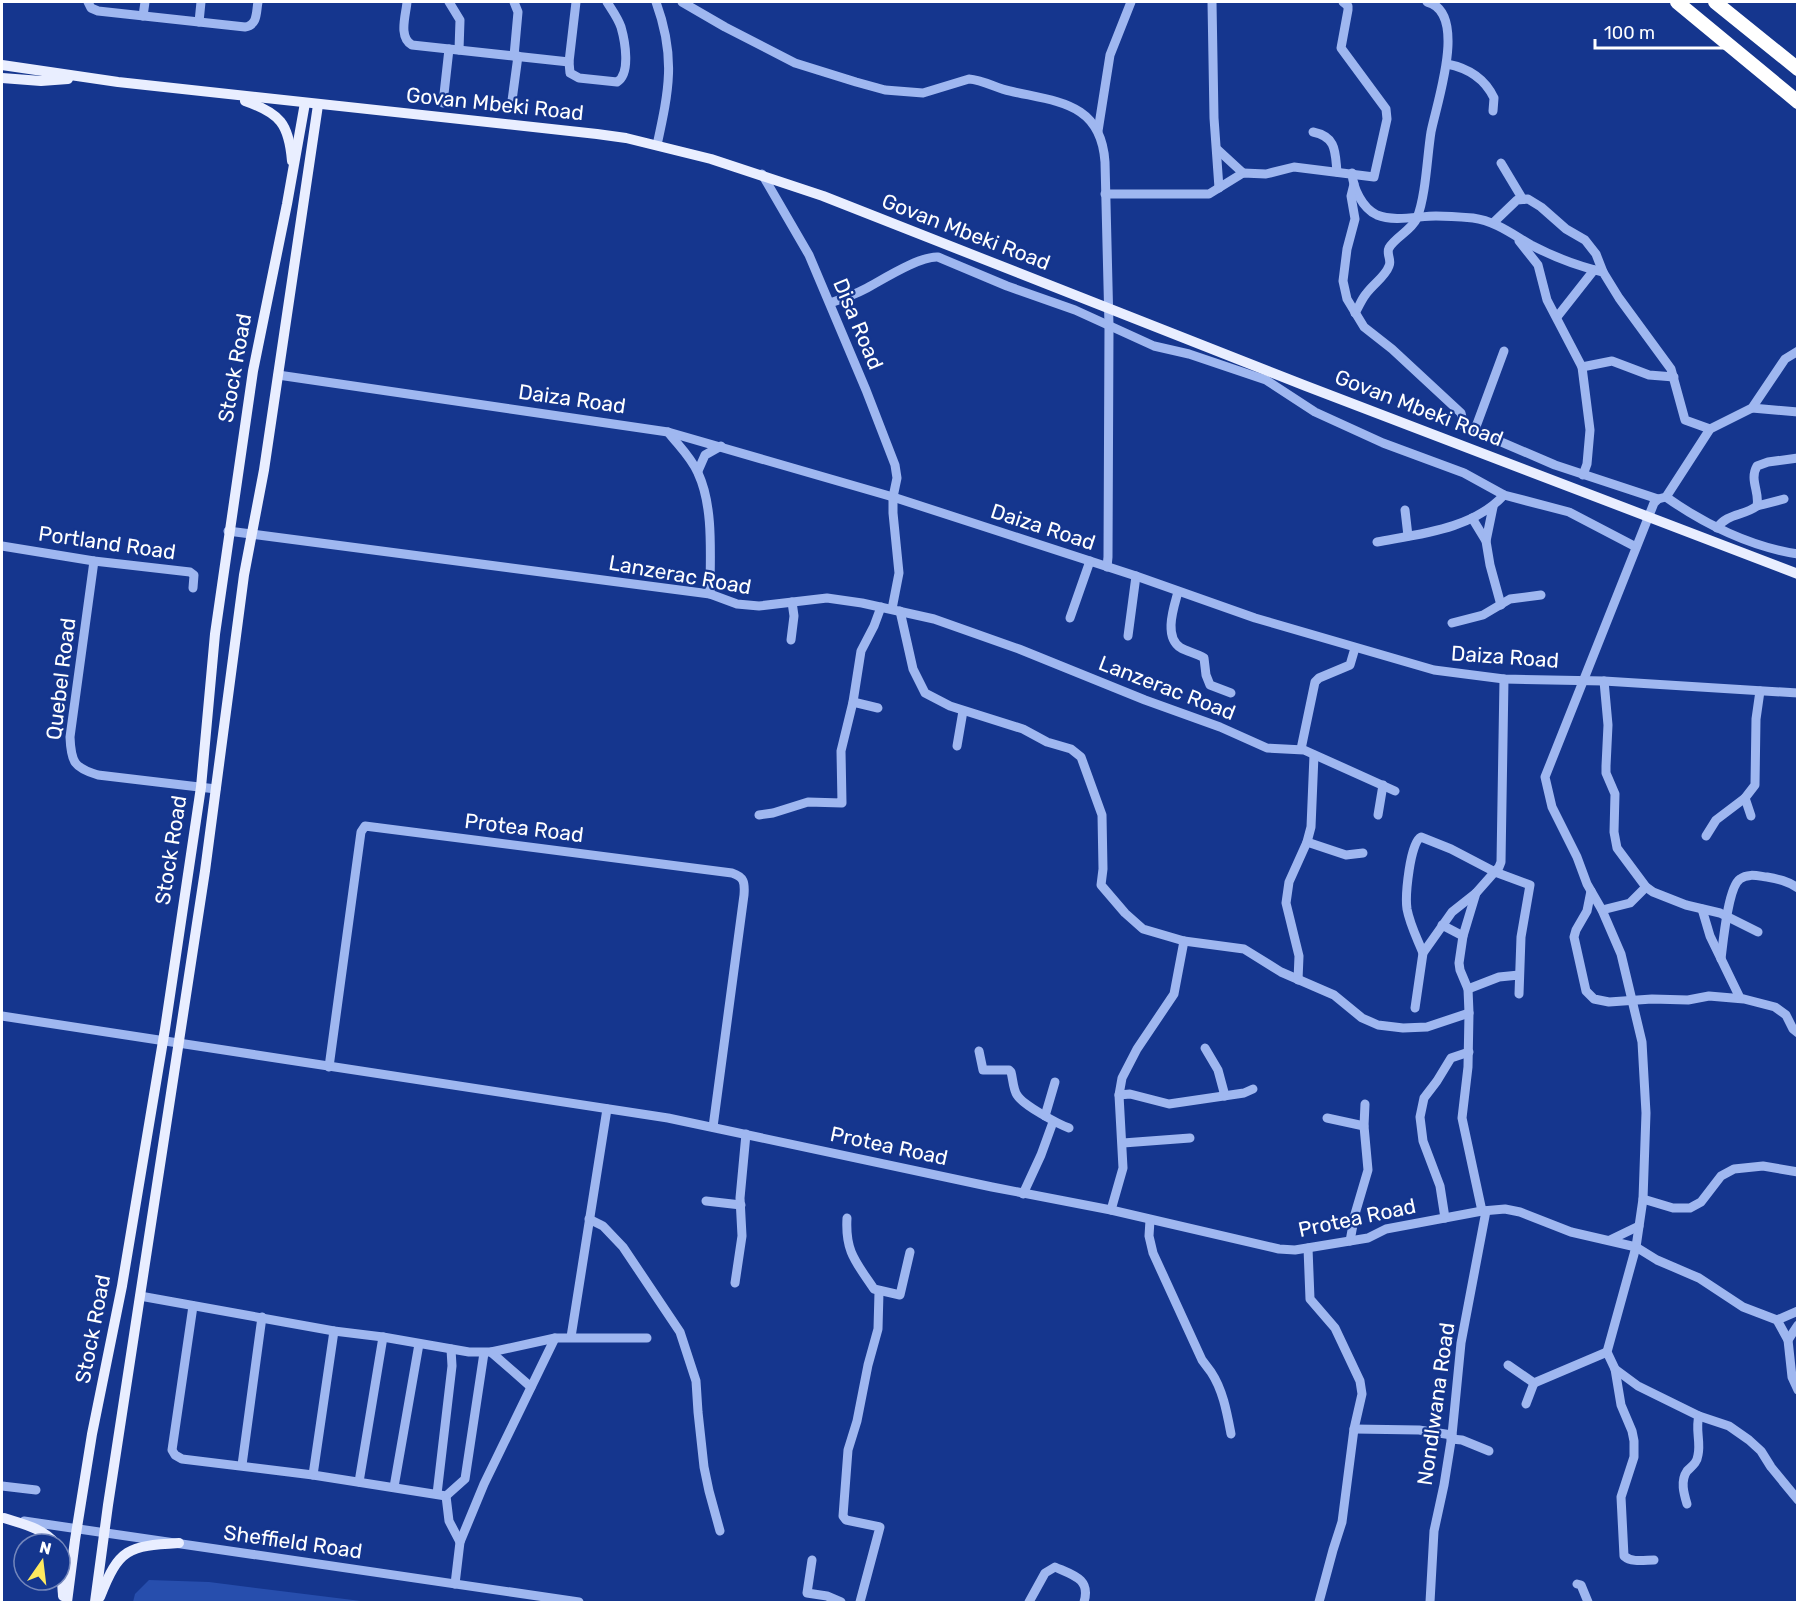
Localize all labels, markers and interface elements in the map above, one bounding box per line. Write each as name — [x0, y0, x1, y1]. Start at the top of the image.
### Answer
scale bar — [1595, 12, 1728, 50]
text: 100 m — [1604, 22, 1655, 44]
street label: Govan Mbeki Road — [405, 82, 585, 125]
street label: Govan Mbeki Road — [878, 188, 1054, 275]
street label: Disa Road — [828, 274, 889, 373]
street label: Stock Road — [213, 311, 256, 424]
street label: Govan Mbeki Road — [1331, 364, 1507, 451]
street label: Daiza Road — [517, 379, 627, 418]
street label: Daiza Road — [988, 498, 1099, 555]
street label: Portland Road — [37, 520, 177, 565]
street label: Lanzerac Road — [607, 550, 753, 599]
street label: Quebel Road — [41, 616, 80, 741]
street label: Daiza Road — [1450, 640, 1560, 673]
street label: Lanzerac Road — [1095, 650, 1239, 725]
street label: Stock Road — [150, 793, 191, 906]
street label: Protea Road — [463, 808, 585, 847]
street label: Protea Road — [828, 1121, 950, 1170]
street label: Protea Road — [1296, 1193, 1418, 1242]
street label: Stock Road — [70, 1272, 115, 1386]
street label: Nondlwana Road — [1412, 1321, 1459, 1487]
street label: Sheffield Road — [222, 1519, 364, 1564]
north arrow — [12, 1532, 72, 1592]
text: N — [38, 1537, 53, 1559]

